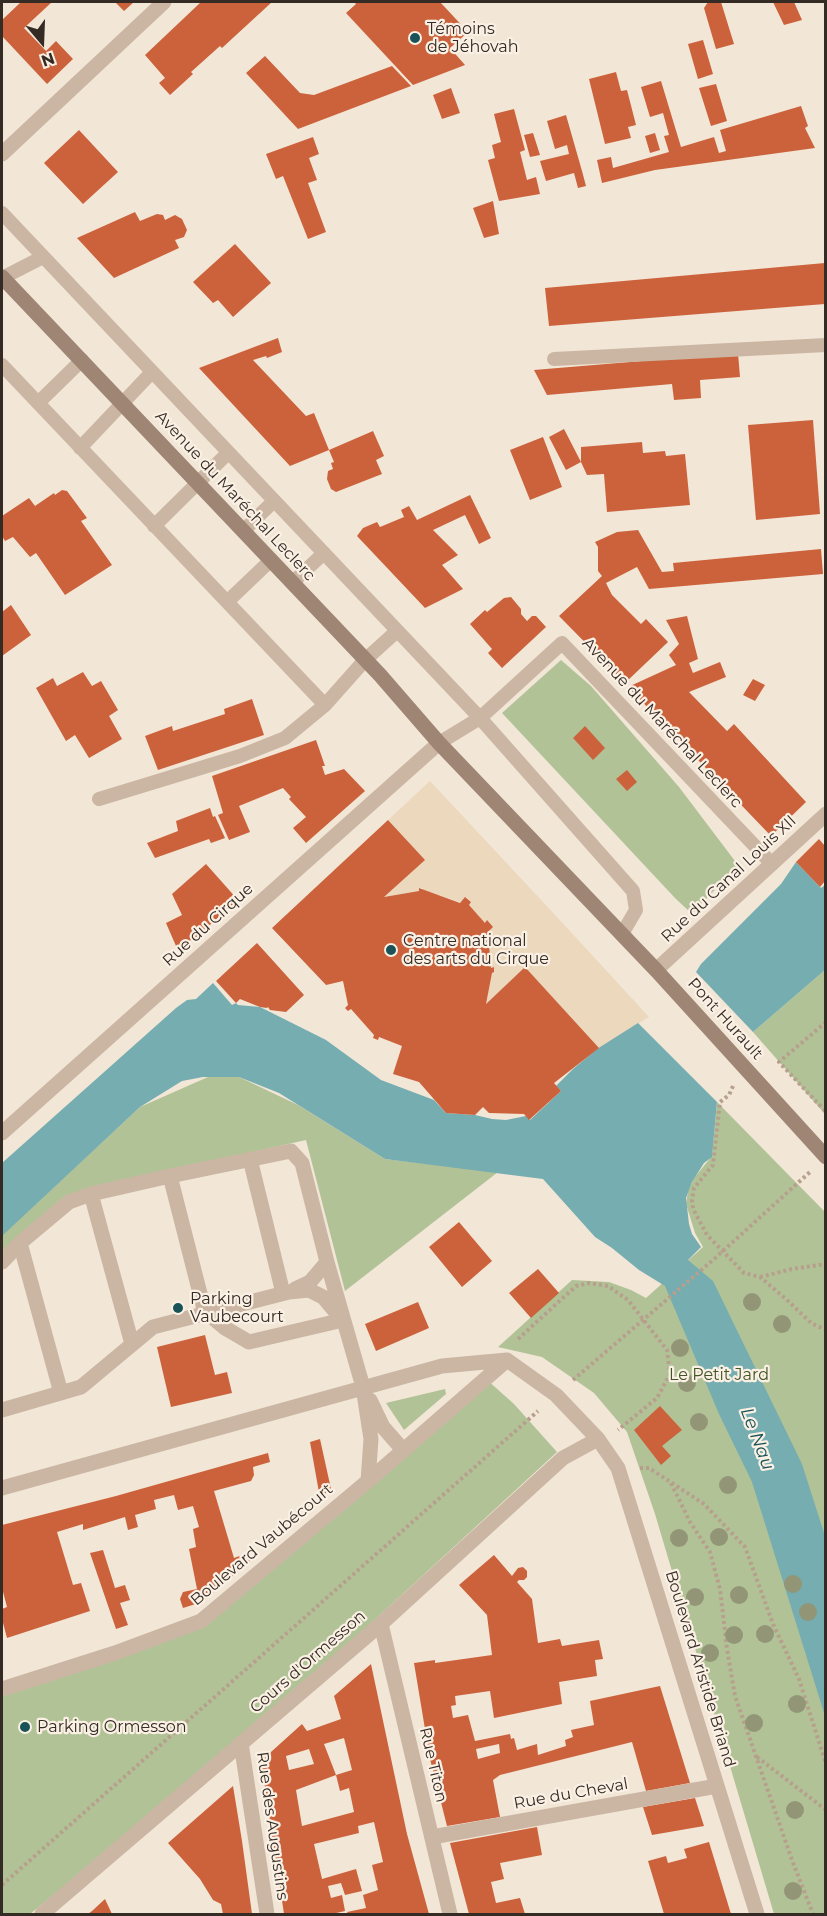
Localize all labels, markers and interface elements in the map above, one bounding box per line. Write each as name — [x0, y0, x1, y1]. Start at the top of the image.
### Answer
north arrow — [12, 12, 72, 72]
place label: Témoins de Jéhovah — [427, 19, 519, 57]
marker: Témoins de Jéhovah — [408, 31, 422, 45]
text: N — [39, 48, 57, 71]
street label: Avenue du Maréchal Leclerc — [151, 407, 319, 585]
street label: Avenue du Maréchal Leclerc — [578, 634, 746, 812]
street label: Rue du Canal Louis XII — [658, 811, 800, 947]
street label: Rue du Cirque — [159, 879, 257, 971]
place label: Centre national des arts du Cirque — [403, 931, 549, 969]
marker: Centre national des arts du Cirque — [384, 943, 398, 957]
street label: Pont Hurault — [683, 974, 767, 1064]
place label: Parking Vaubecourt — [190, 1289, 284, 1327]
marker: Parking Vaubecourt — [171, 1301, 185, 1315]
park label: Le Petit Jard — [669, 1365, 769, 1385]
water label: Le Nau — [735, 1405, 779, 1473]
street label: Boulevard Vaubécourt — [187, 1480, 337, 1610]
street label: Boulevard Aristide Briand — [661, 1568, 739, 1770]
street label: Cours d'Ormesson — [246, 1607, 370, 1717]
place label: Parking Ormesson — [37, 1717, 187, 1737]
marker: Parking Ormesson — [18, 1720, 32, 1734]
street label: Rue Titon — [415, 1726, 451, 1804]
street label: Rue des Augustins — [252, 1751, 292, 1901]
street label: Rue du Cheval — [512, 1774, 630, 1814]

